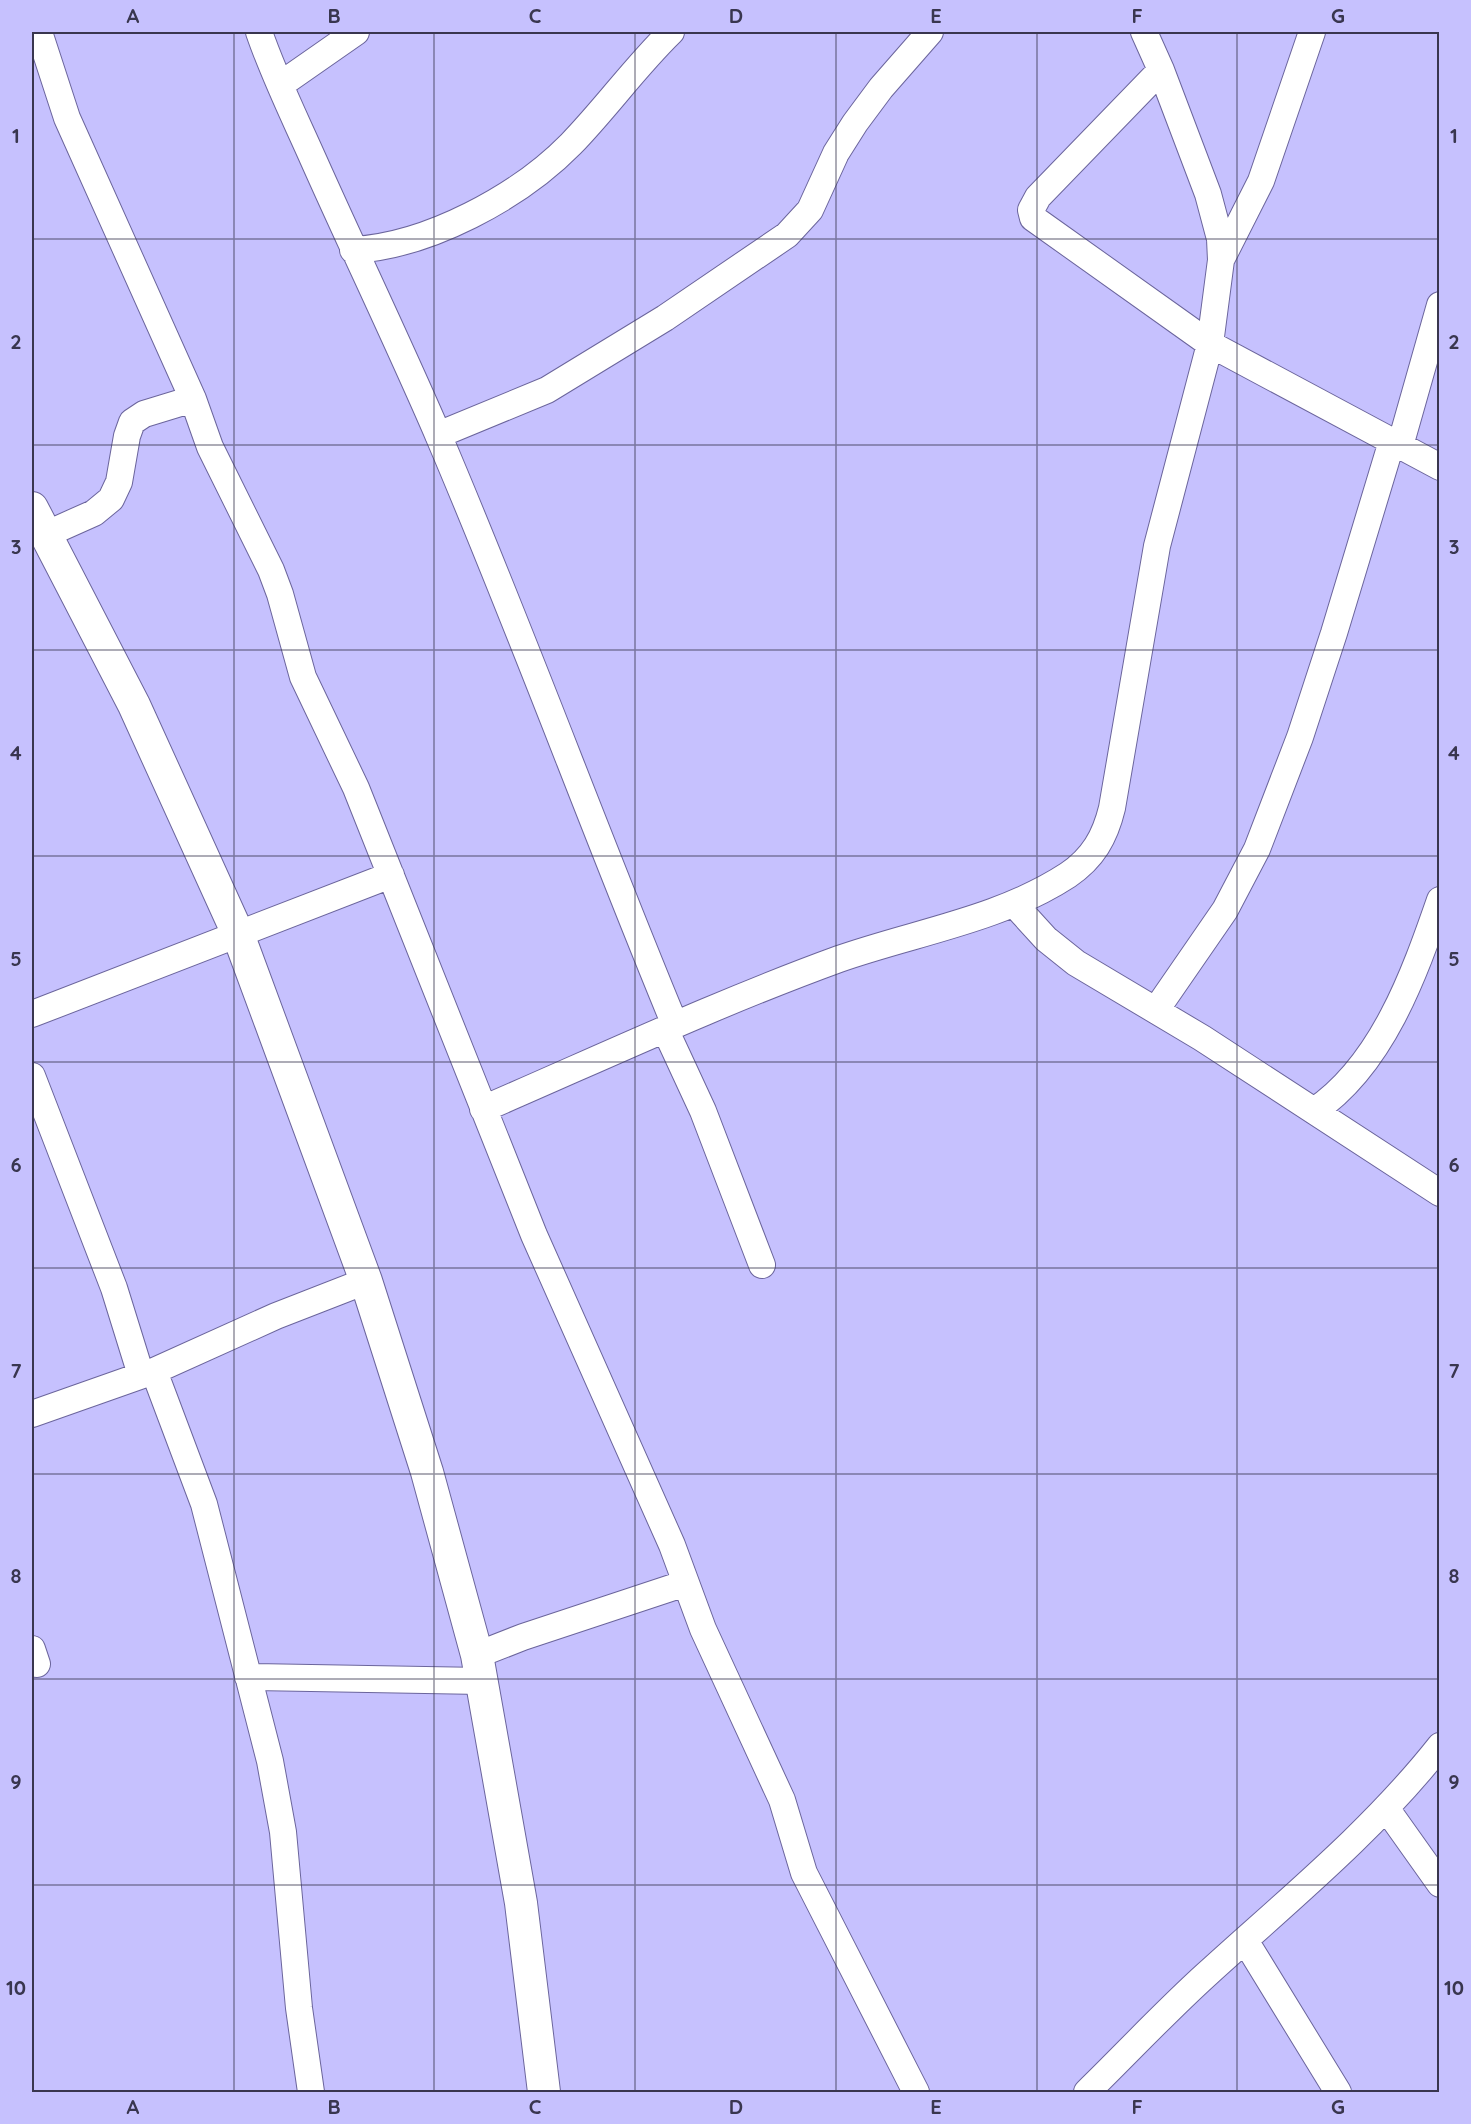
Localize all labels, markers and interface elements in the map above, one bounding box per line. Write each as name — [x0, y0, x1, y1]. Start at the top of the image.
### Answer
text: A — [127, 3, 140, 28]
text: B — [327, 3, 341, 28]
text: C — [529, 3, 542, 28]
text: D — [729, 3, 743, 28]
text: E — [930, 3, 942, 28]
text: F — [1131, 3, 1143, 28]
text: G — [1331, 3, 1345, 28]
text: 1 — [12, 123, 20, 148]
text: 1 — [1450, 123, 1458, 148]
text: 2 — [10, 329, 22, 354]
text: 2 — [1448, 329, 1460, 354]
text: 3 — [11, 534, 21, 559]
text: 3 — [1449, 534, 1459, 559]
text: 4 — [10, 740, 22, 765]
text: 4 — [1448, 740, 1460, 765]
text: 5 — [10, 946, 22, 971]
text: 5 — [1448, 946, 1460, 971]
text: 6 — [10, 1152, 22, 1177]
text: 6 — [1448, 1152, 1460, 1177]
text: 7 — [11, 1358, 22, 1383]
text: 7 — [1449, 1358, 1460, 1383]
text: 8 — [11, 1563, 22, 1588]
text: 8 — [1449, 1563, 1460, 1588]
text: 9 — [10, 1769, 22, 1794]
text: 9 — [1448, 1769, 1460, 1794]
text: 10 — [6, 1975, 26, 2000]
text: 10 — [1444, 1975, 1464, 2000]
text: A — [127, 2094, 140, 2119]
text: B — [327, 2094, 341, 2119]
text: C — [529, 2094, 542, 2119]
text: D — [729, 2094, 743, 2119]
text: E — [930, 2094, 942, 2119]
text: F — [1131, 2094, 1143, 2119]
text: G — [1331, 2094, 1345, 2119]

